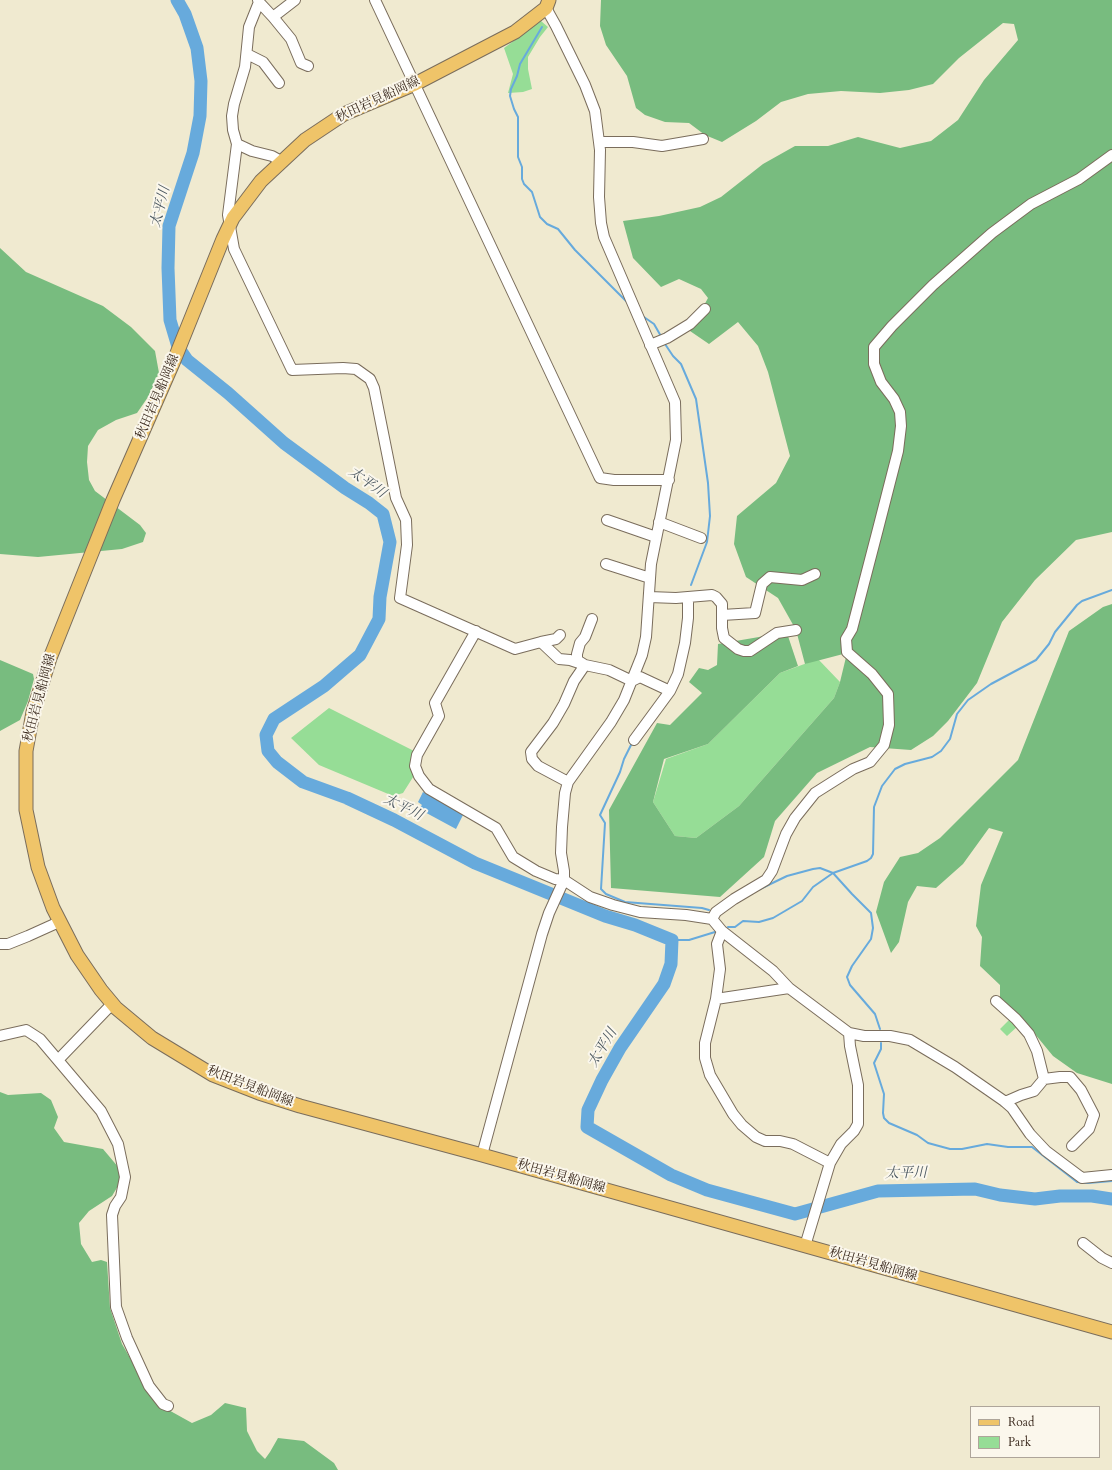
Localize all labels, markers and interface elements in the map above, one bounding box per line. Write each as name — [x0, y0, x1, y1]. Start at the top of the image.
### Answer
street label: 秋田岩見船岡線 — [333, 74, 423, 126]
water label: 太平川 — [148, 185, 174, 229]
street label: 秋田岩見船岡線 — [133, 352, 183, 442]
water label: 太平川 — [345, 464, 389, 502]
street label: 秋田岩見船岡線 — [21, 652, 59, 744]
water label: 太平川 — [380, 791, 426, 825]
water label: 太平川 — [585, 1026, 621, 1070]
street label: 秋田岩見船岡線 — [205, 1063, 295, 1111]
street label: 秋田岩見船岡線 — [515, 1157, 607, 1197]
water label: 太平川 — [885, 1165, 927, 1183]
street label: 秋田岩見船岡線 — [827, 1245, 919, 1285]
legend — [970, 1406, 1100, 1458]
text: Road — [1008, 1414, 1034, 1430]
text: Park — [1008, 1434, 1031, 1450]

